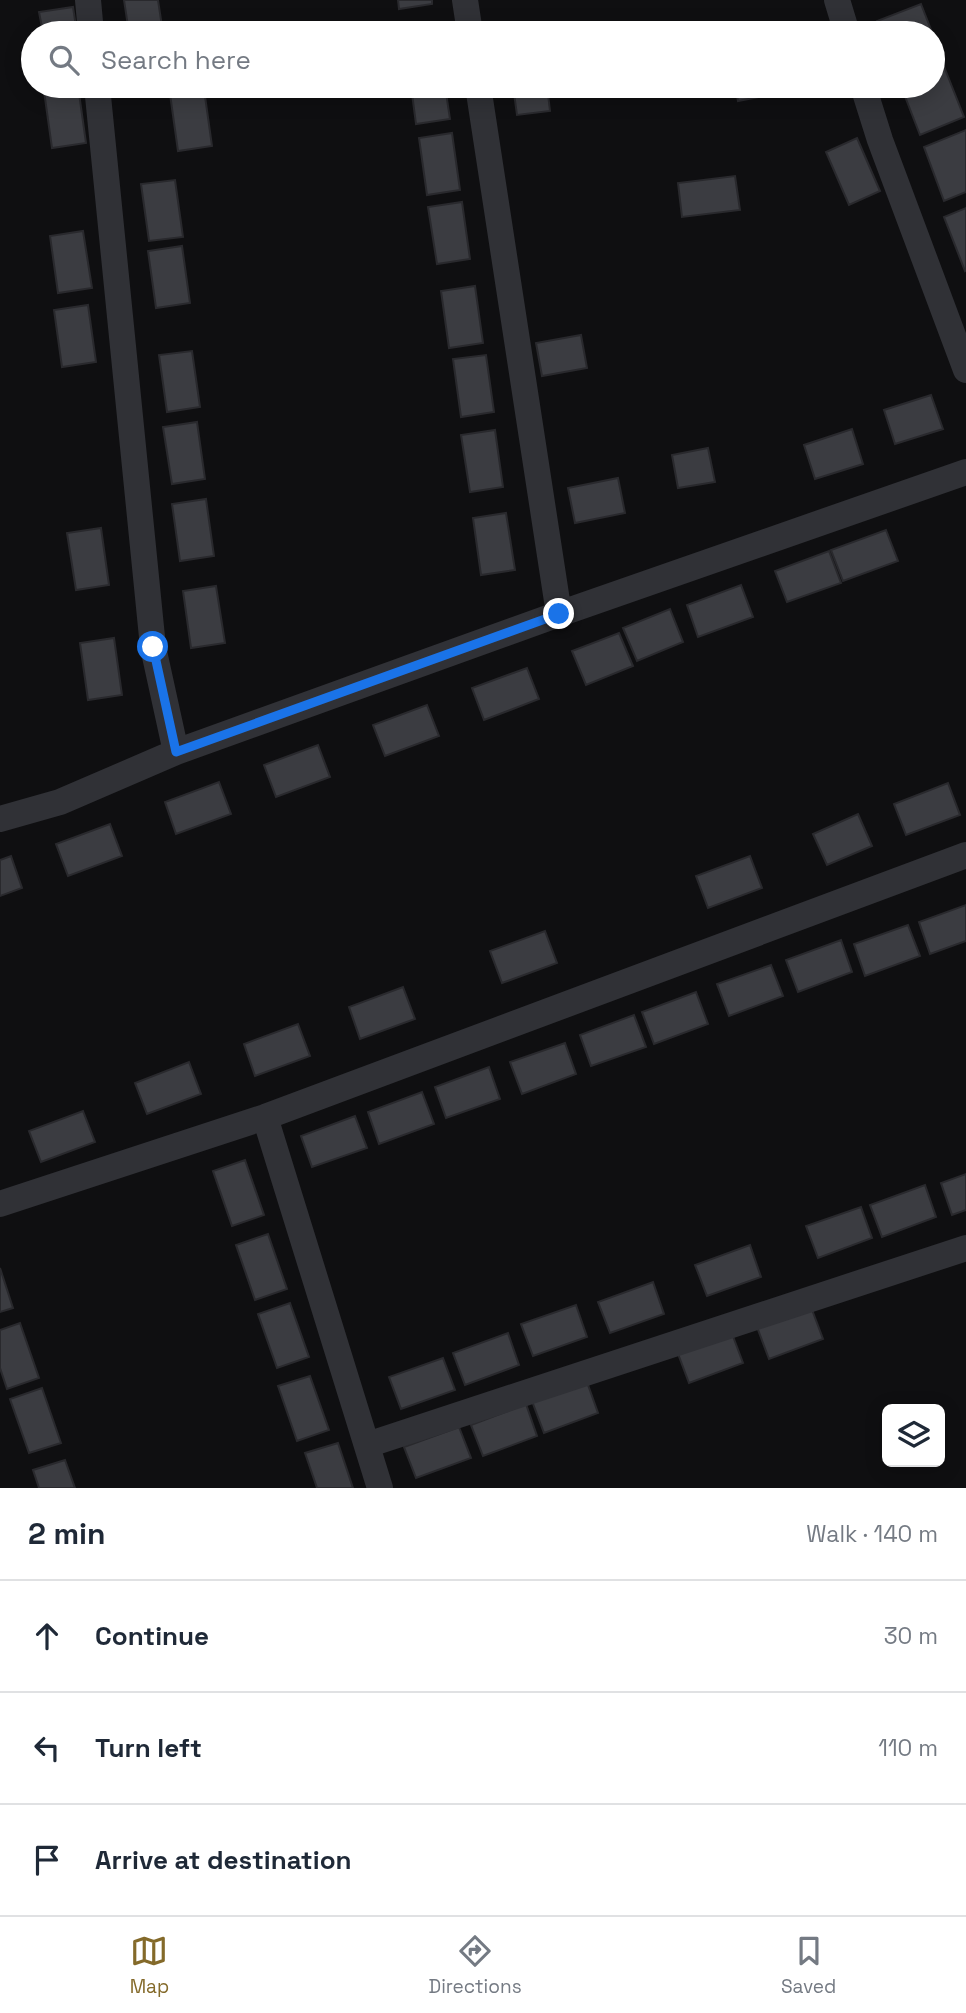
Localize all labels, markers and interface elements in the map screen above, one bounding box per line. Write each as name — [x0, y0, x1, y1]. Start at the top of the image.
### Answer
search box — [21, 21, 945, 98]
icon: search — [45, 41, 83, 79]
text: Search here — [101, 43, 251, 77]
route end — [543, 598, 574, 629]
route start — [137, 631, 168, 662]
map controls — [882, 1404, 945, 1467]
button: layers — [882, 1404, 945, 1467]
text: 2 min — [28, 1514, 106, 1553]
text: Walk · 140 m — [806, 1519, 938, 1549]
icon: ahead — [28, 1617, 66, 1655]
text: Continue — [95, 1619, 209, 1653]
text: 30 m — [884, 1621, 938, 1651]
icon: left — [28, 1729, 66, 1767]
text: Turn left — [95, 1731, 202, 1765]
text: 110 m — [878, 1733, 938, 1763]
icon: arrive — [28, 1841, 66, 1879]
text: Arrive at destination — [95, 1843, 352, 1877]
tab: Map — [130, 1932, 169, 1999]
tab: Directions — [429, 1932, 522, 1999]
tab: Saved — [781, 1932, 836, 1999]

